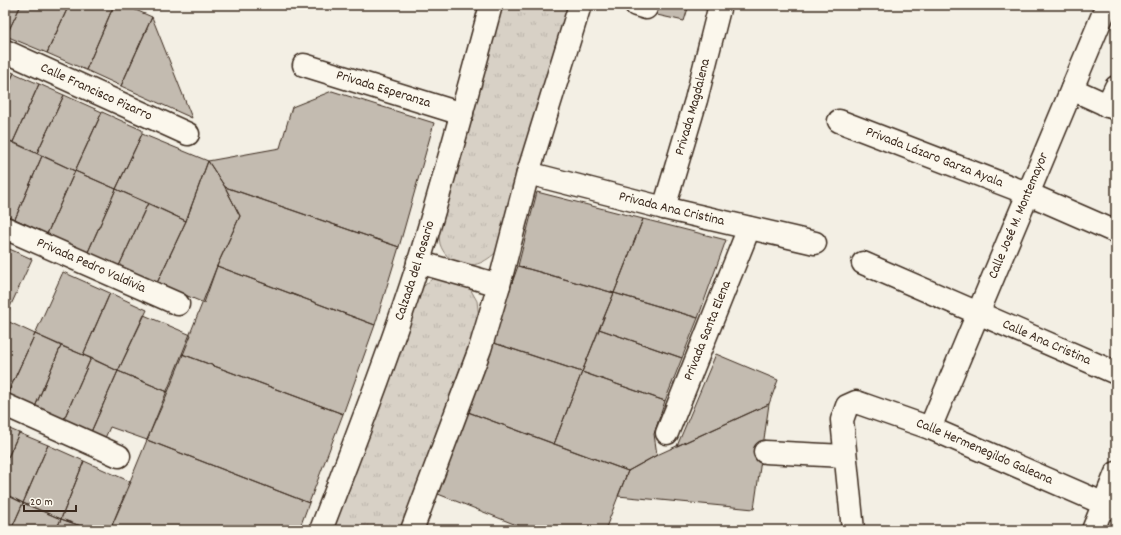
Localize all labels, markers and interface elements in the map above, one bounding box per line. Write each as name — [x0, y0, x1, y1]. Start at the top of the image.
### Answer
street label: Privada Magdalena — [670, 56, 716, 158]
street label: Calle Francisco Pizarro — [37, 58, 155, 126]
street label: Privada Esperanza — [334, 66, 433, 114]
street label: Privada Lázaro Garza Ayala — [862, 122, 1006, 193]
street label: Calle José M. Montemayor — [983, 149, 1054, 282]
street label: Privada Ana Cristina — [616, 187, 727, 232]
street label: Calzada del Rosario — [390, 218, 441, 323]
street label: Privada Pedro Valdivia — [33, 233, 149, 299]
street label: Privada Santa Elena — [679, 278, 737, 384]
street label: Calle Ana Cristina — [999, 315, 1094, 371]
street label: Calle Hermenegildo Galeana — [913, 414, 1056, 490]
scale bar — [24, 487, 76, 513]
text: 20 m — [30, 494, 53, 511]

